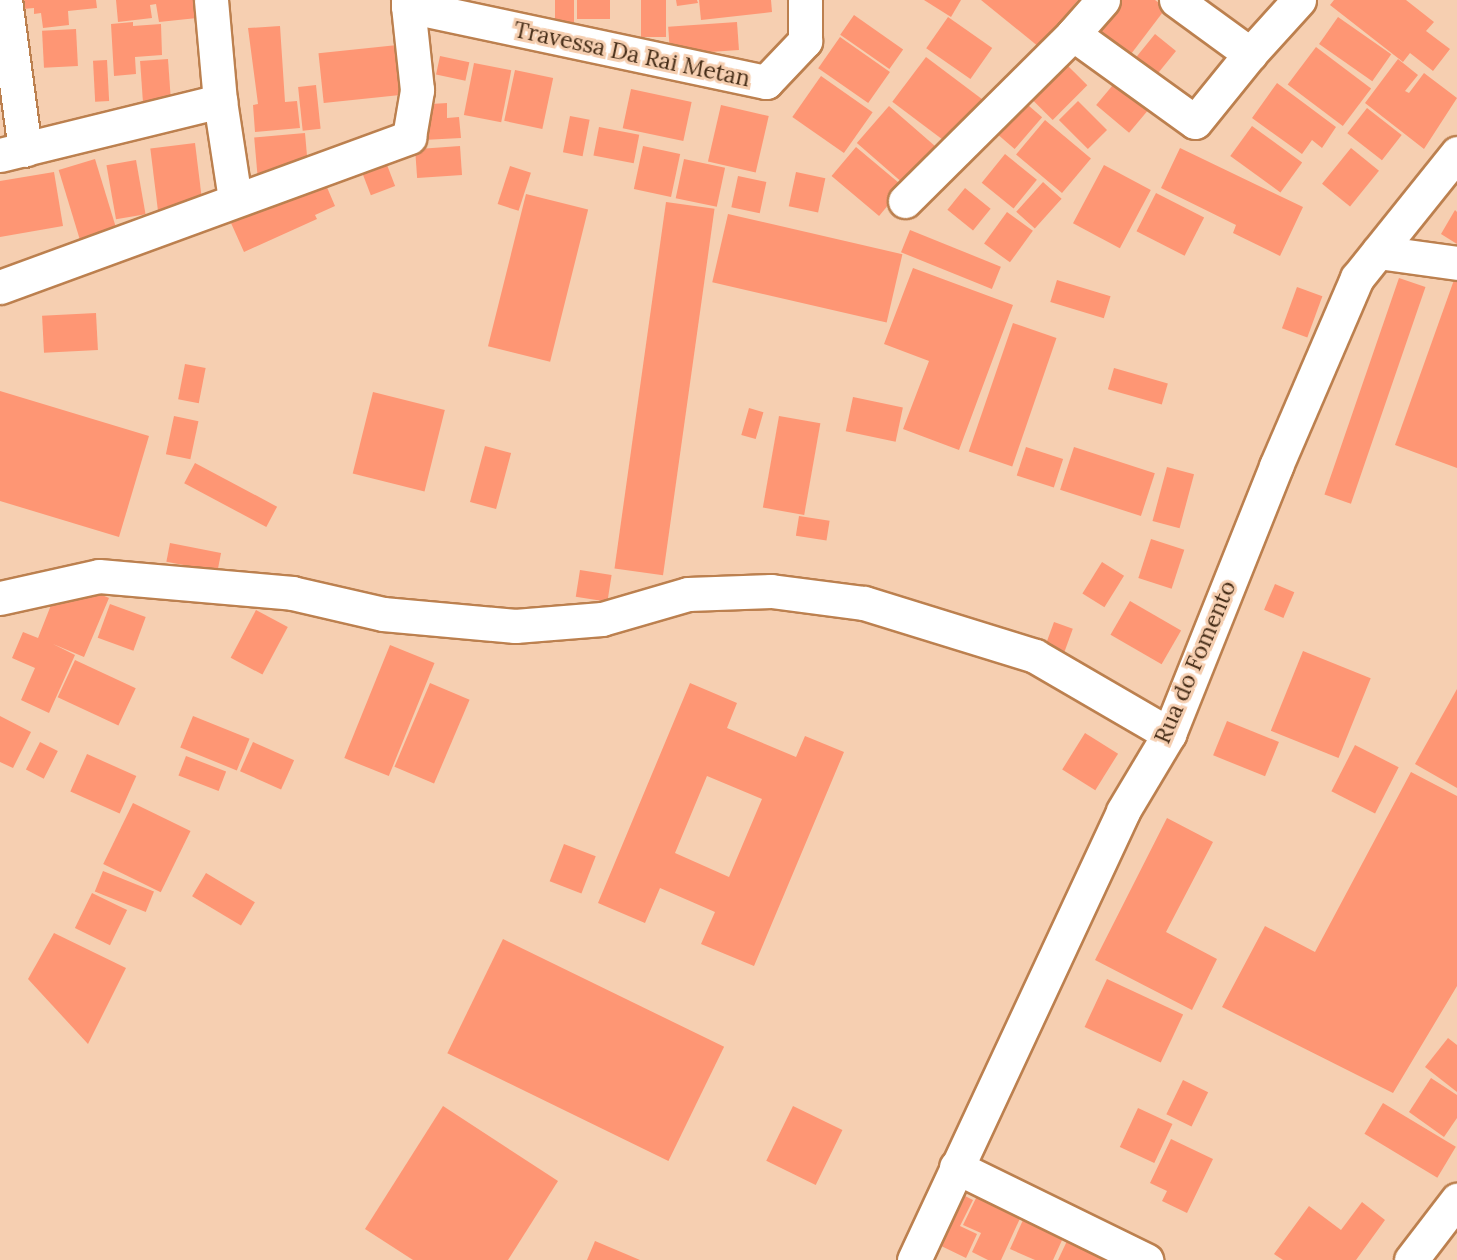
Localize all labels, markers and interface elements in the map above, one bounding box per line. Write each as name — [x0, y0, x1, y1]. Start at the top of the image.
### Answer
street label: Travessa Da Rai Metan — [511, 15, 753, 93]
street label: Rua do Fomento — [1148, 576, 1242, 748]

